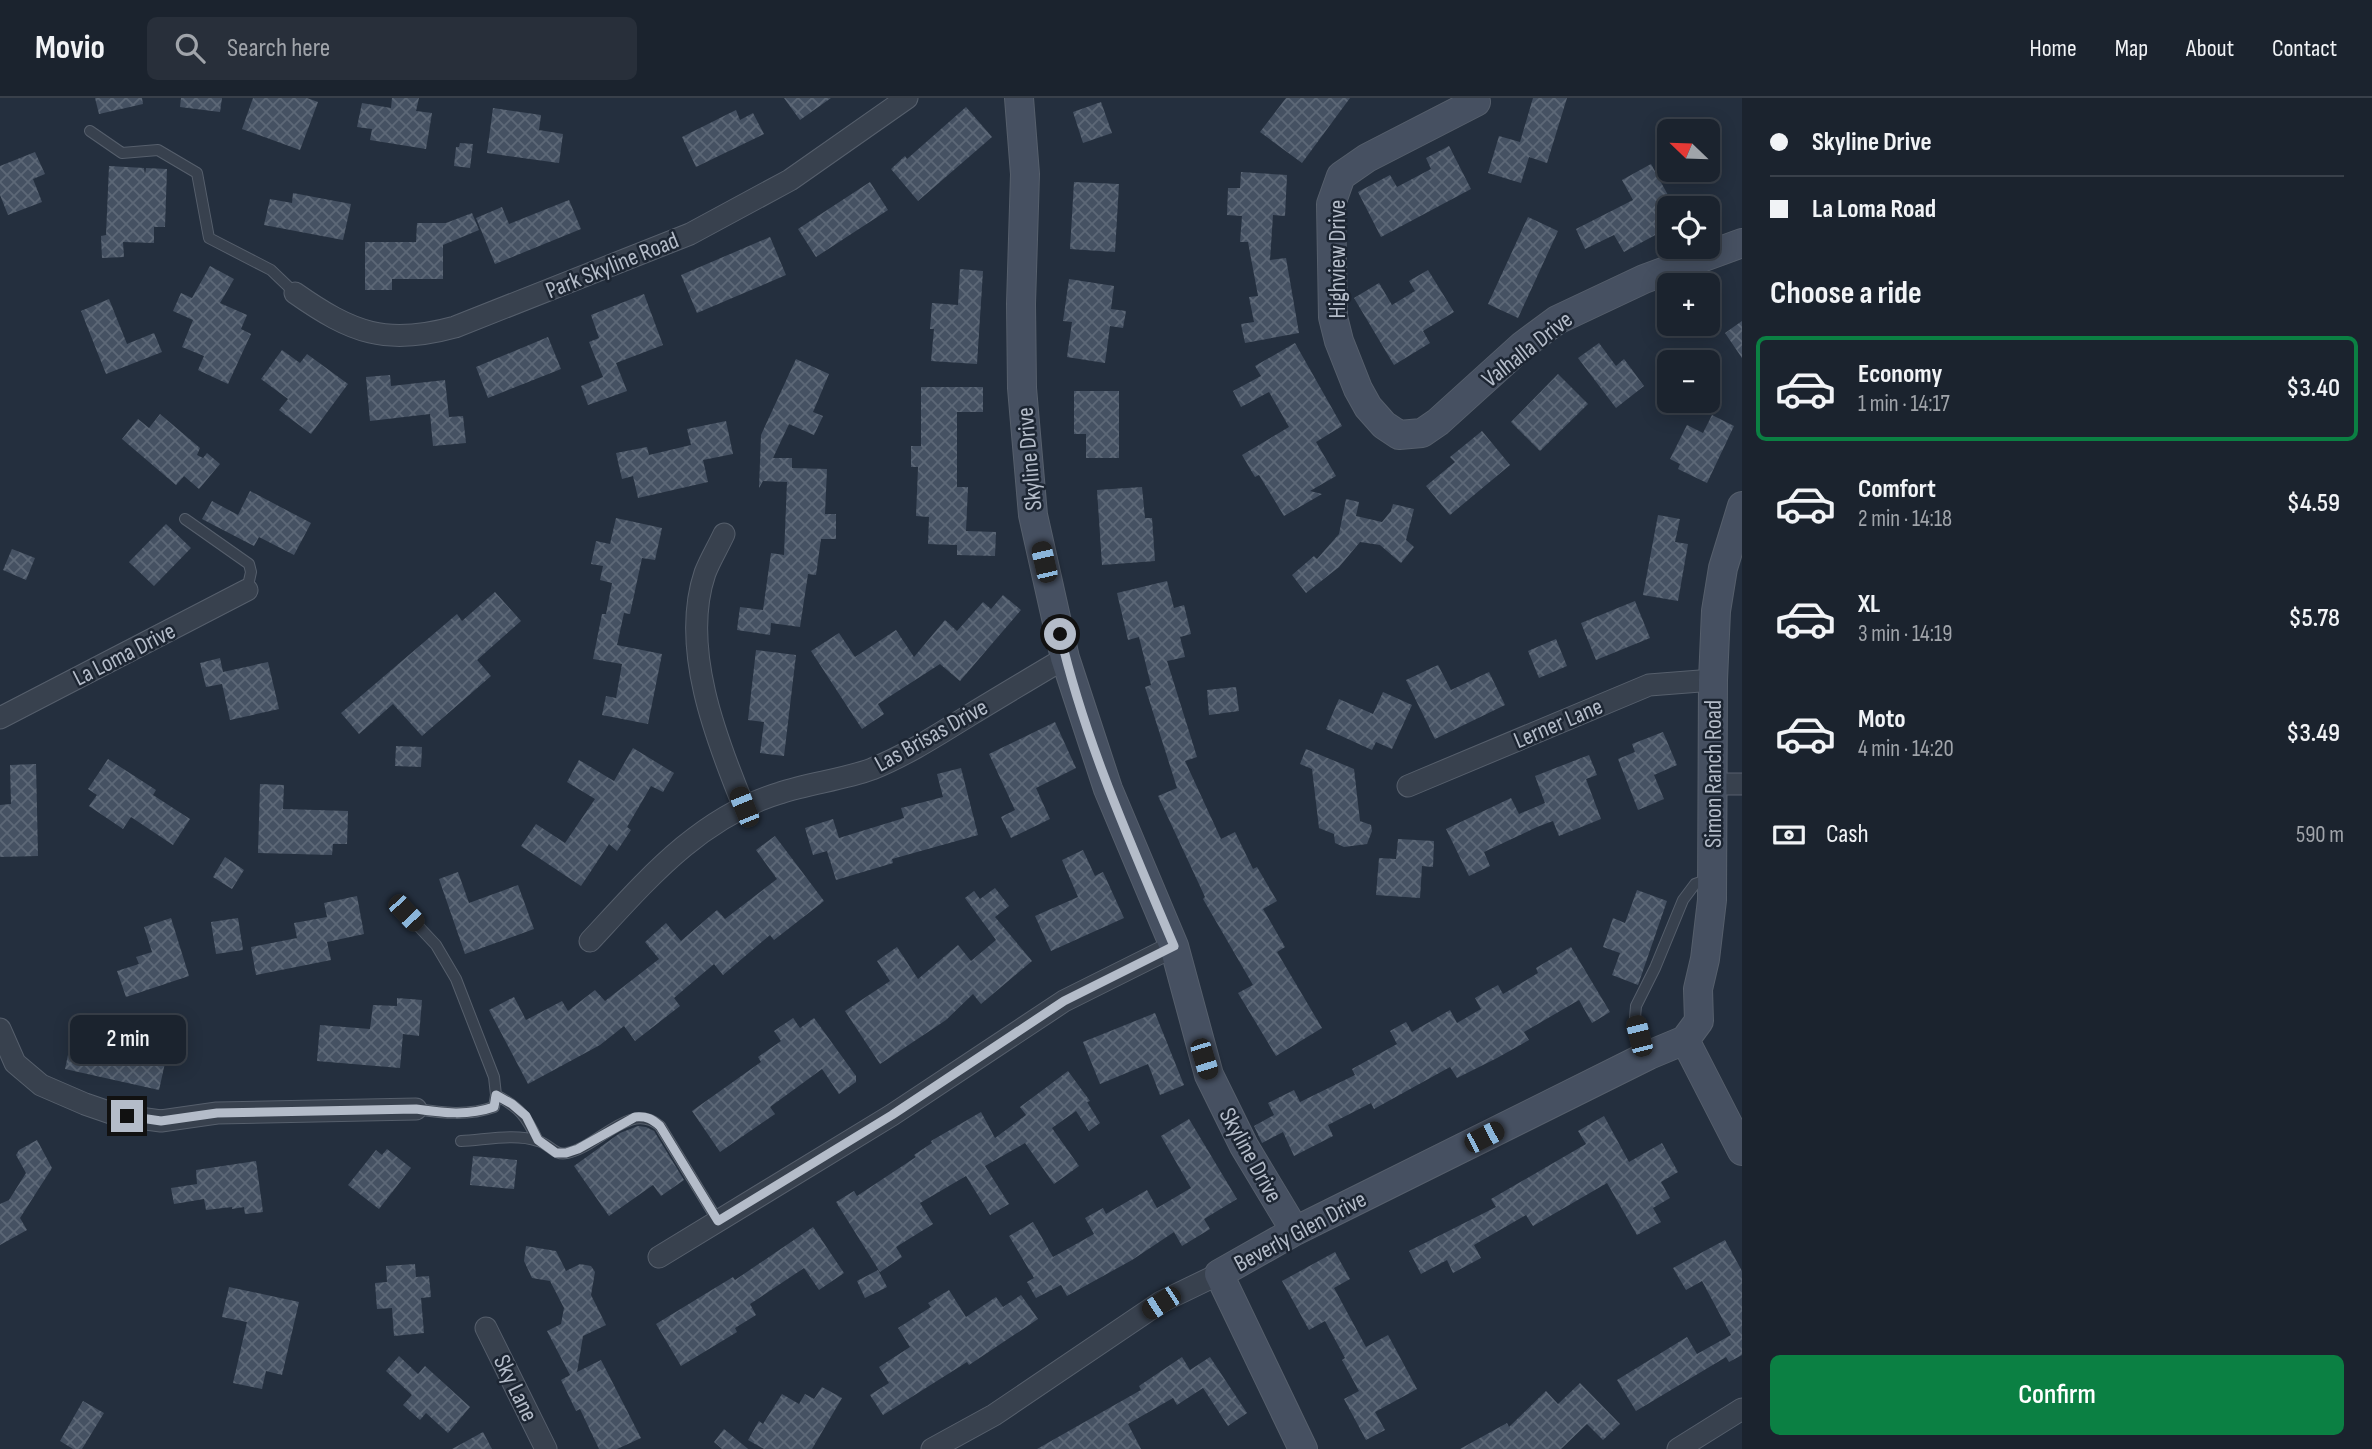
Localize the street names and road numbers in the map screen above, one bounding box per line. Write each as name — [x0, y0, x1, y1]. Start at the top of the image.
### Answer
street label: Highview Drive — [1323, 200, 1352, 318]
street label: Park Skyline Road — [541, 226, 683, 305]
street label: Valhalla Drive — [1476, 305, 1578, 394]
street label: Skyline Drive — [1011, 406, 1048, 512]
street label: La Loma Drive — [68, 616, 180, 693]
street label: Lerner Lane — [1509, 692, 1607, 755]
street label: Las Brisas Drive — [870, 693, 993, 778]
street label: Simon Ranch Road — [1699, 700, 1728, 848]
street label: Skyline Drive — [1213, 1103, 1288, 1208]
street label: Beverly Glen Drive — [1229, 1184, 1371, 1278]
street label: Sky Lane — [487, 1350, 544, 1426]

